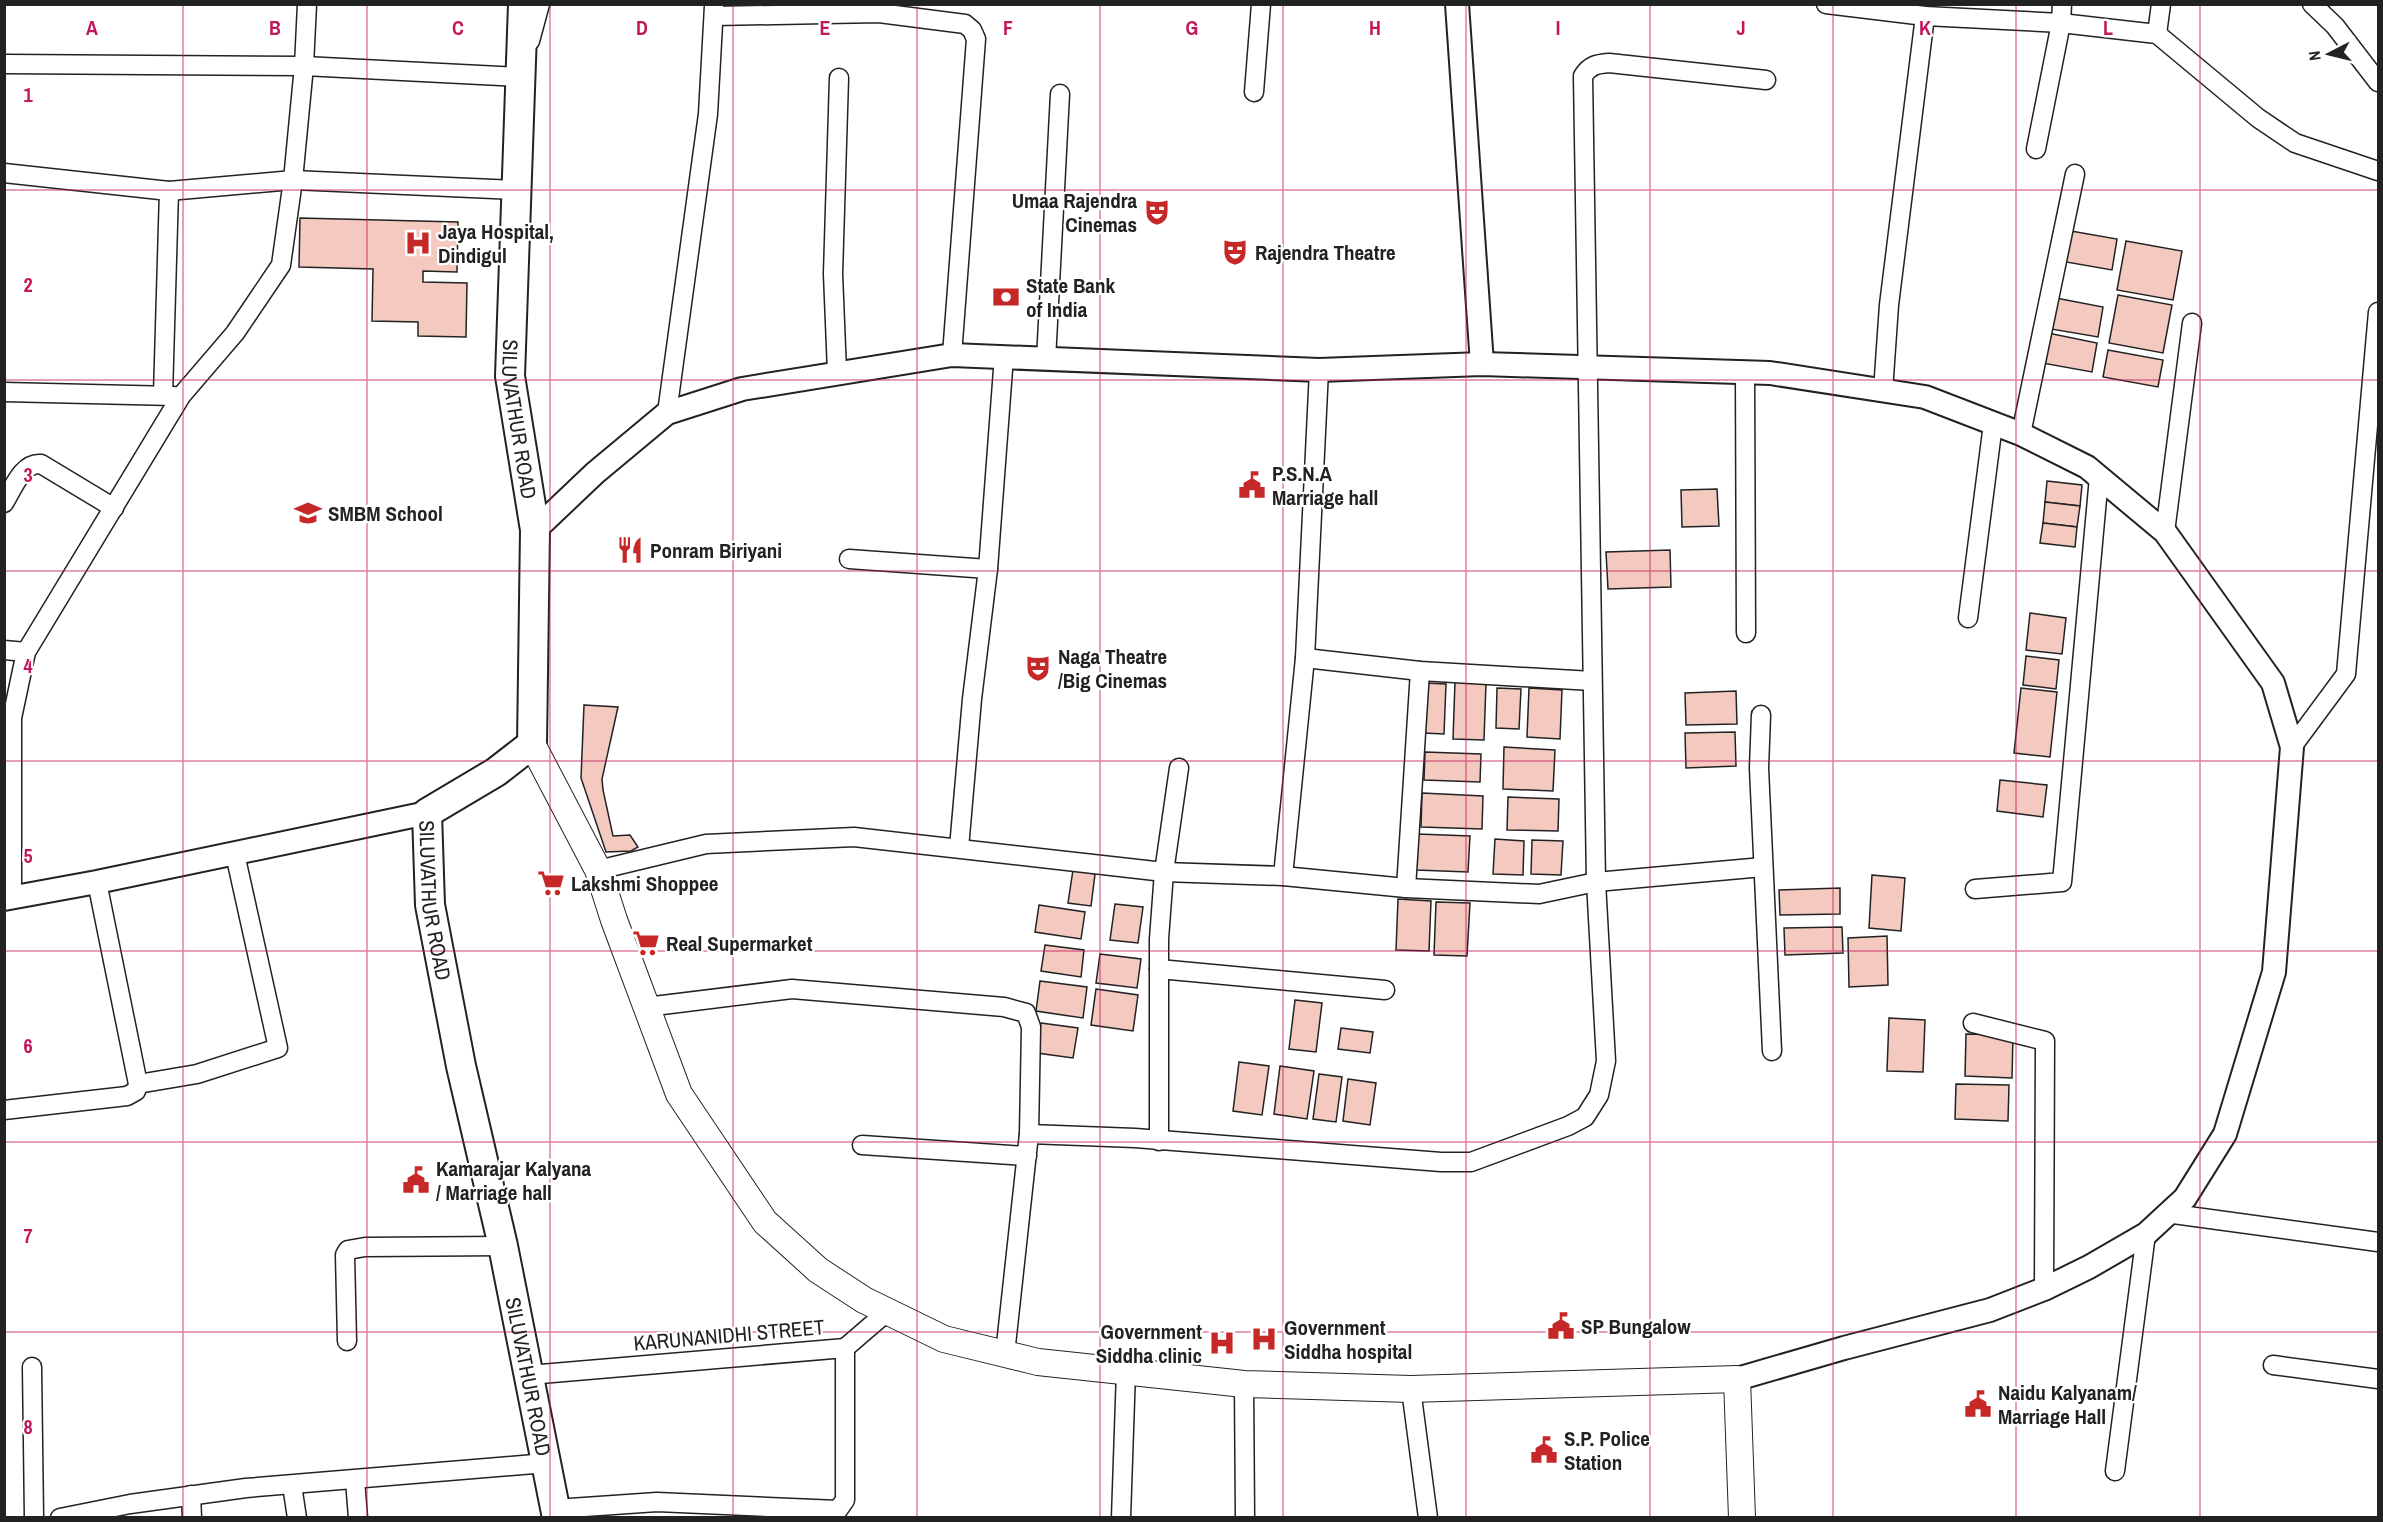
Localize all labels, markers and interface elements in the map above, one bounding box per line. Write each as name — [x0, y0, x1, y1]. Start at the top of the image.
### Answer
text: A — [86, 14, 98, 41]
text: B — [269, 14, 281, 41]
text: C — [452, 14, 464, 41]
text: D — [636, 14, 648, 41]
text: E — [820, 14, 831, 41]
text: F — [1003, 14, 1013, 41]
text: G — [1186, 14, 1198, 41]
text: H — [1369, 14, 1381, 41]
text: I — [1556, 14, 1560, 41]
text: J — [1736, 14, 1746, 41]
text: K — [1919, 14, 1931, 41]
text: L — [2103, 14, 2113, 41]
north arrow — [2299, 24, 2359, 84]
text: N — [2303, 50, 2326, 62]
text: 1 — [23, 81, 33, 108]
place label: Umaa Rajendra Cinemas — [1012, 186, 1137, 239]
theatre icon: Umaa Rajendra Cinemas — [1142, 197, 1172, 227]
place label: Jaya Hospital, Dindigul — [438, 217, 554, 270]
hospital icon: Jaya Hospital, Dindigul — [403, 228, 433, 258]
theatre icon: Rajendra Theatre — [1220, 237, 1250, 267]
place label: Rajendra Theatre — [1255, 238, 1396, 267]
text: 2 — [23, 271, 33, 298]
place label: State Bank of India — [1026, 271, 1115, 324]
bank icon: State Bank of India — [991, 282, 1021, 312]
street label: SILUVATHUR ROAD — [495, 339, 544, 501]
place label: P.S.N.A Marriage hall — [1272, 459, 1378, 512]
text: 3 — [23, 461, 33, 488]
public building icon: P.S.N.A Marriage hall — [1237, 470, 1267, 500]
school or university icon: SMBM School — [293, 498, 323, 528]
place label: SMBM School — [328, 499, 443, 528]
restaurant icon: Ponram Biriyani — [615, 535, 645, 565]
place label: Ponram Biriyani — [650, 536, 782, 565]
place label: Naga Theatre /Big Cinemas — [1058, 642, 1167, 695]
text: 4 — [23, 652, 33, 679]
theatre icon: Naga Theatre /Big Cinemas — [1023, 653, 1053, 683]
street label: SILUVATHUR ROAD — [413, 820, 459, 983]
text: 5 — [23, 842, 33, 869]
supermarket icon: Lakshmi Shoppee — [536, 868, 566, 898]
place label: Lakshmi Shoppee — [571, 869, 718, 898]
supermarket icon: Real Supermarket — [631, 928, 661, 958]
place label: Real Supermarket — [666, 929, 813, 958]
text: 6 — [23, 1032, 33, 1059]
place label: Kamarajar Kalyana / Marriage hall — [436, 1154, 591, 1207]
public building icon: Kamarajar Kalyana / Marriage hall — [401, 1165, 431, 1195]
text: 7 — [23, 1222, 33, 1249]
street label: SILUVATHUR ROAD — [499, 1295, 559, 1458]
public building icon: SP Bungalow — [1546, 1311, 1576, 1341]
street label: KARUNANIDHI STREET — [632, 1312, 826, 1358]
place label: SP Bungalow — [1581, 1312, 1691, 1341]
place label: Government Siddha hospital — [1284, 1313, 1412, 1366]
place label: Government Siddha clinic — [1096, 1317, 1202, 1370]
hospital icon: Government Siddha hospital — [1249, 1324, 1279, 1354]
hospital icon: Government Siddha clinic — [1207, 1328, 1237, 1358]
place label: Naidu Kalyanam/ Marriage Hall — [1998, 1378, 2137, 1431]
public building icon: Naidu Kalyanam/ Marriage Hall — [1963, 1389, 1993, 1419]
text: 8 — [23, 1413, 33, 1440]
place label: S.P. Police Station — [1564, 1424, 1650, 1477]
public building icon: S.P. Police Station — [1529, 1435, 1559, 1465]

